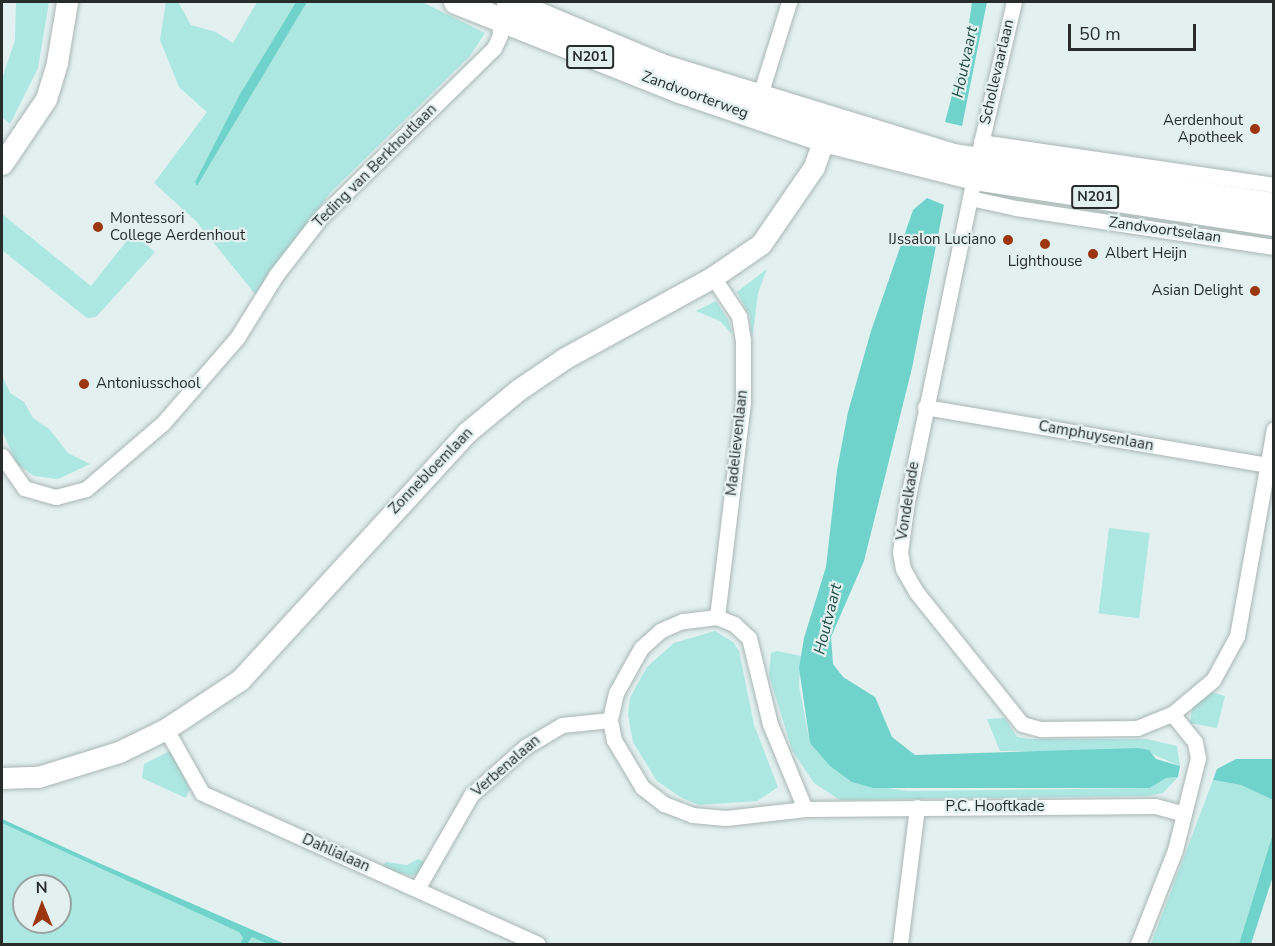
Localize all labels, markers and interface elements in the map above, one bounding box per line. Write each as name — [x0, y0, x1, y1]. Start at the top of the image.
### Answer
scale bar — [1071, 12, 1198, 50]
street label: Schollevaarlaan — [976, 18, 1018, 126]
text: 50 m — [1079, 22, 1121, 46]
water label: Houtvaart — [948, 25, 982, 99]
road number: N201 — [566, 46, 614, 68]
street label: Zandvoorterweg — [639, 67, 751, 123]
street label: Teding van Berkhoutlaan — [309, 100, 441, 232]
place label: Aerdenhout Apotheek — [1163, 111, 1243, 146]
marker: Aerdenhout Apotheek — [1248, 122, 1262, 136]
road number: N201 — [1071, 186, 1119, 208]
place label: Montessori College Aerdenhout — [110, 209, 245, 244]
street label: Zandvoortselaan — [1108, 213, 1222, 247]
marker: Montessori College Aerdenhout — [91, 220, 105, 234]
place label: IJssalon Luciano — [888, 231, 996, 249]
marker: IJssalon Luciano — [1001, 233, 1015, 247]
marker: Lighthouse — [1038, 237, 1052, 251]
place label: Albert Heijn — [1105, 245, 1187, 263]
marker: Albert Heijn — [1086, 247, 1100, 261]
place label: Lighthouse — [1008, 253, 1082, 271]
place label: Asian Delight — [1152, 282, 1243, 300]
marker: Asian Delight — [1248, 284, 1262, 298]
place label: Antoniusschool — [96, 375, 200, 393]
marker: Antoniusschool — [77, 377, 91, 391]
street label: Madelievenlaan — [722, 389, 752, 497]
street label: Camphuysenlaan — [1037, 417, 1155, 455]
street label: Zonnebloemlaan — [385, 424, 477, 518]
street label: Vondelkade — [893, 460, 923, 542]
water label: Houtvaart — [810, 581, 846, 657]
street label: Verbenalaan — [468, 731, 544, 801]
street label: P.C. Hooftkade — [945, 798, 1045, 816]
street label: Dahlialaan — [299, 830, 373, 876]
north arrow — [12, 874, 72, 934]
text: N — [36, 877, 48, 899]

